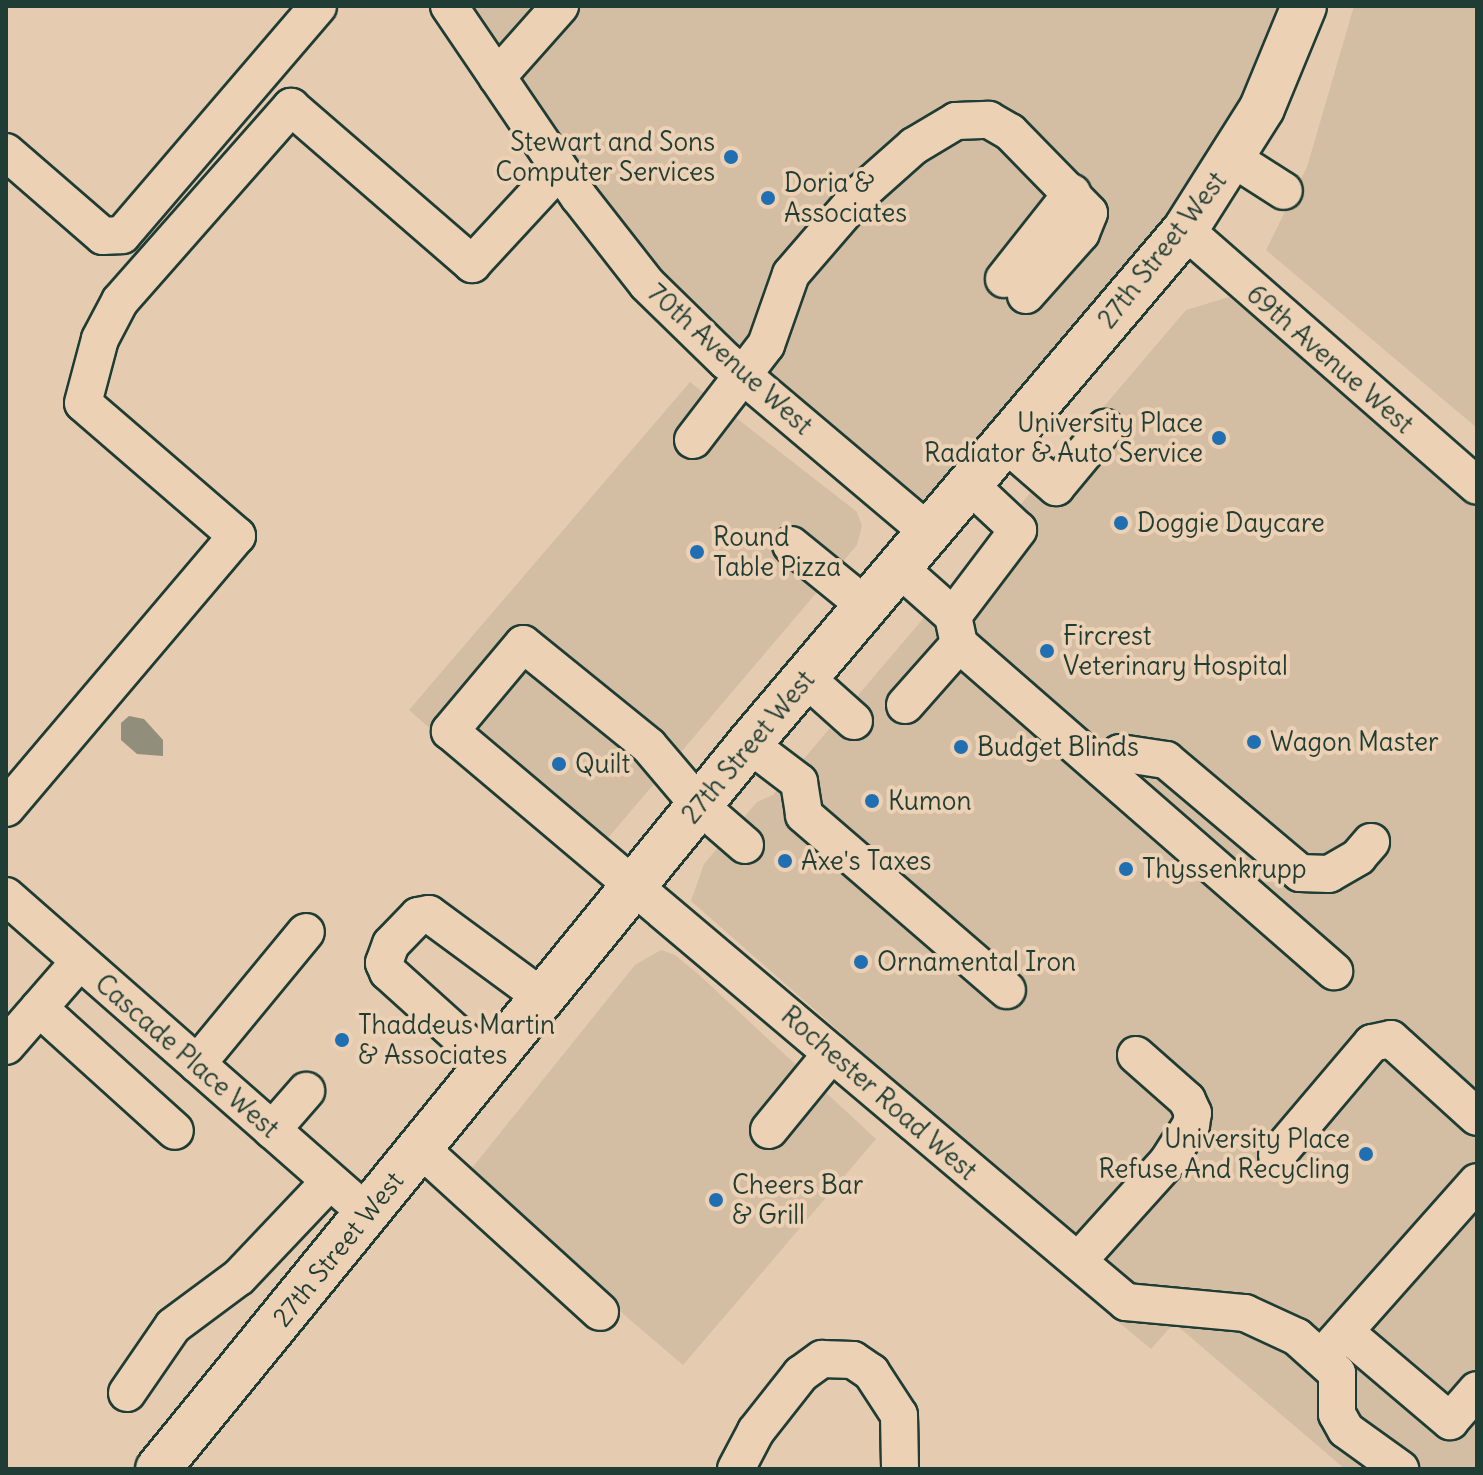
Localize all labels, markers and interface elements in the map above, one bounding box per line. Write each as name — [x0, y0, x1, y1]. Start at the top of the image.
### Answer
place label: Stewart and Sons Computer Services — [495, 126, 715, 188]
marker: Stewart and Sons Computer Services — [722, 148, 740, 166]
street label: 27th Street West — [1091, 166, 1233, 334]
place label: Doria & Associates — [784, 167, 907, 228]
marker: Doria & Associates — [759, 189, 777, 207]
street label: 70th Avenue West — [641, 277, 819, 441]
street label: 69th Avenue West — [1240, 278, 1420, 440]
place label: University Place Radiator & Auto Service — [924, 407, 1203, 468]
marker: University Place Radiator & Auto Service — [1210, 429, 1228, 447]
place label: Doggie Daycare — [1137, 507, 1325, 539]
marker: Doggie Daycare — [1112, 514, 1130, 532]
place label: Round Table Pizza — [713, 521, 841, 582]
marker: Round Table Pizza — [688, 543, 706, 561]
place label: Fircrest Veterinary Hospital — [1063, 620, 1288, 682]
marker: Fircrest Veterinary Hospital — [1038, 642, 1056, 660]
street label: 27th Street West — [675, 664, 821, 830]
place label: Wagon Master — [1270, 726, 1439, 758]
place label: Budget Blinds — [977, 731, 1139, 763]
marker: Wagon Master — [1245, 733, 1263, 751]
marker: Budget Blinds — [952, 738, 970, 756]
place label: Quilt — [575, 748, 630, 780]
marker: Quilt — [550, 755, 568, 773]
place label: Kumon — [888, 785, 971, 817]
marker: Kumon — [863, 792, 881, 810]
place label: Axe's Taxes — [801, 845, 931, 877]
marker: Axe's Taxes — [776, 852, 794, 870]
place label: Thyssenkrupp — [1142, 853, 1307, 885]
marker: Thyssenkrupp — [1117, 860, 1135, 878]
place label: Ornamental Iron — [877, 946, 1076, 978]
marker: Ornamental Iron — [852, 953, 870, 971]
street label: Cascade Place West — [89, 968, 285, 1144]
street label: Rochester Road West — [775, 1000, 983, 1186]
place label: Thaddeus Martin & Associates — [358, 1009, 555, 1070]
marker: Thaddeus Martin & Associates — [333, 1031, 351, 1049]
place label: University Place Refuse And Recycling — [1099, 1123, 1350, 1184]
marker: University Place Refuse And Recycling — [1357, 1145, 1375, 1163]
street label: 27th Street West — [266, 1165, 410, 1333]
place label: Cheers Bar & Grill — [732, 1169, 863, 1230]
marker: Cheers Bar & Grill — [707, 1191, 725, 1209]

